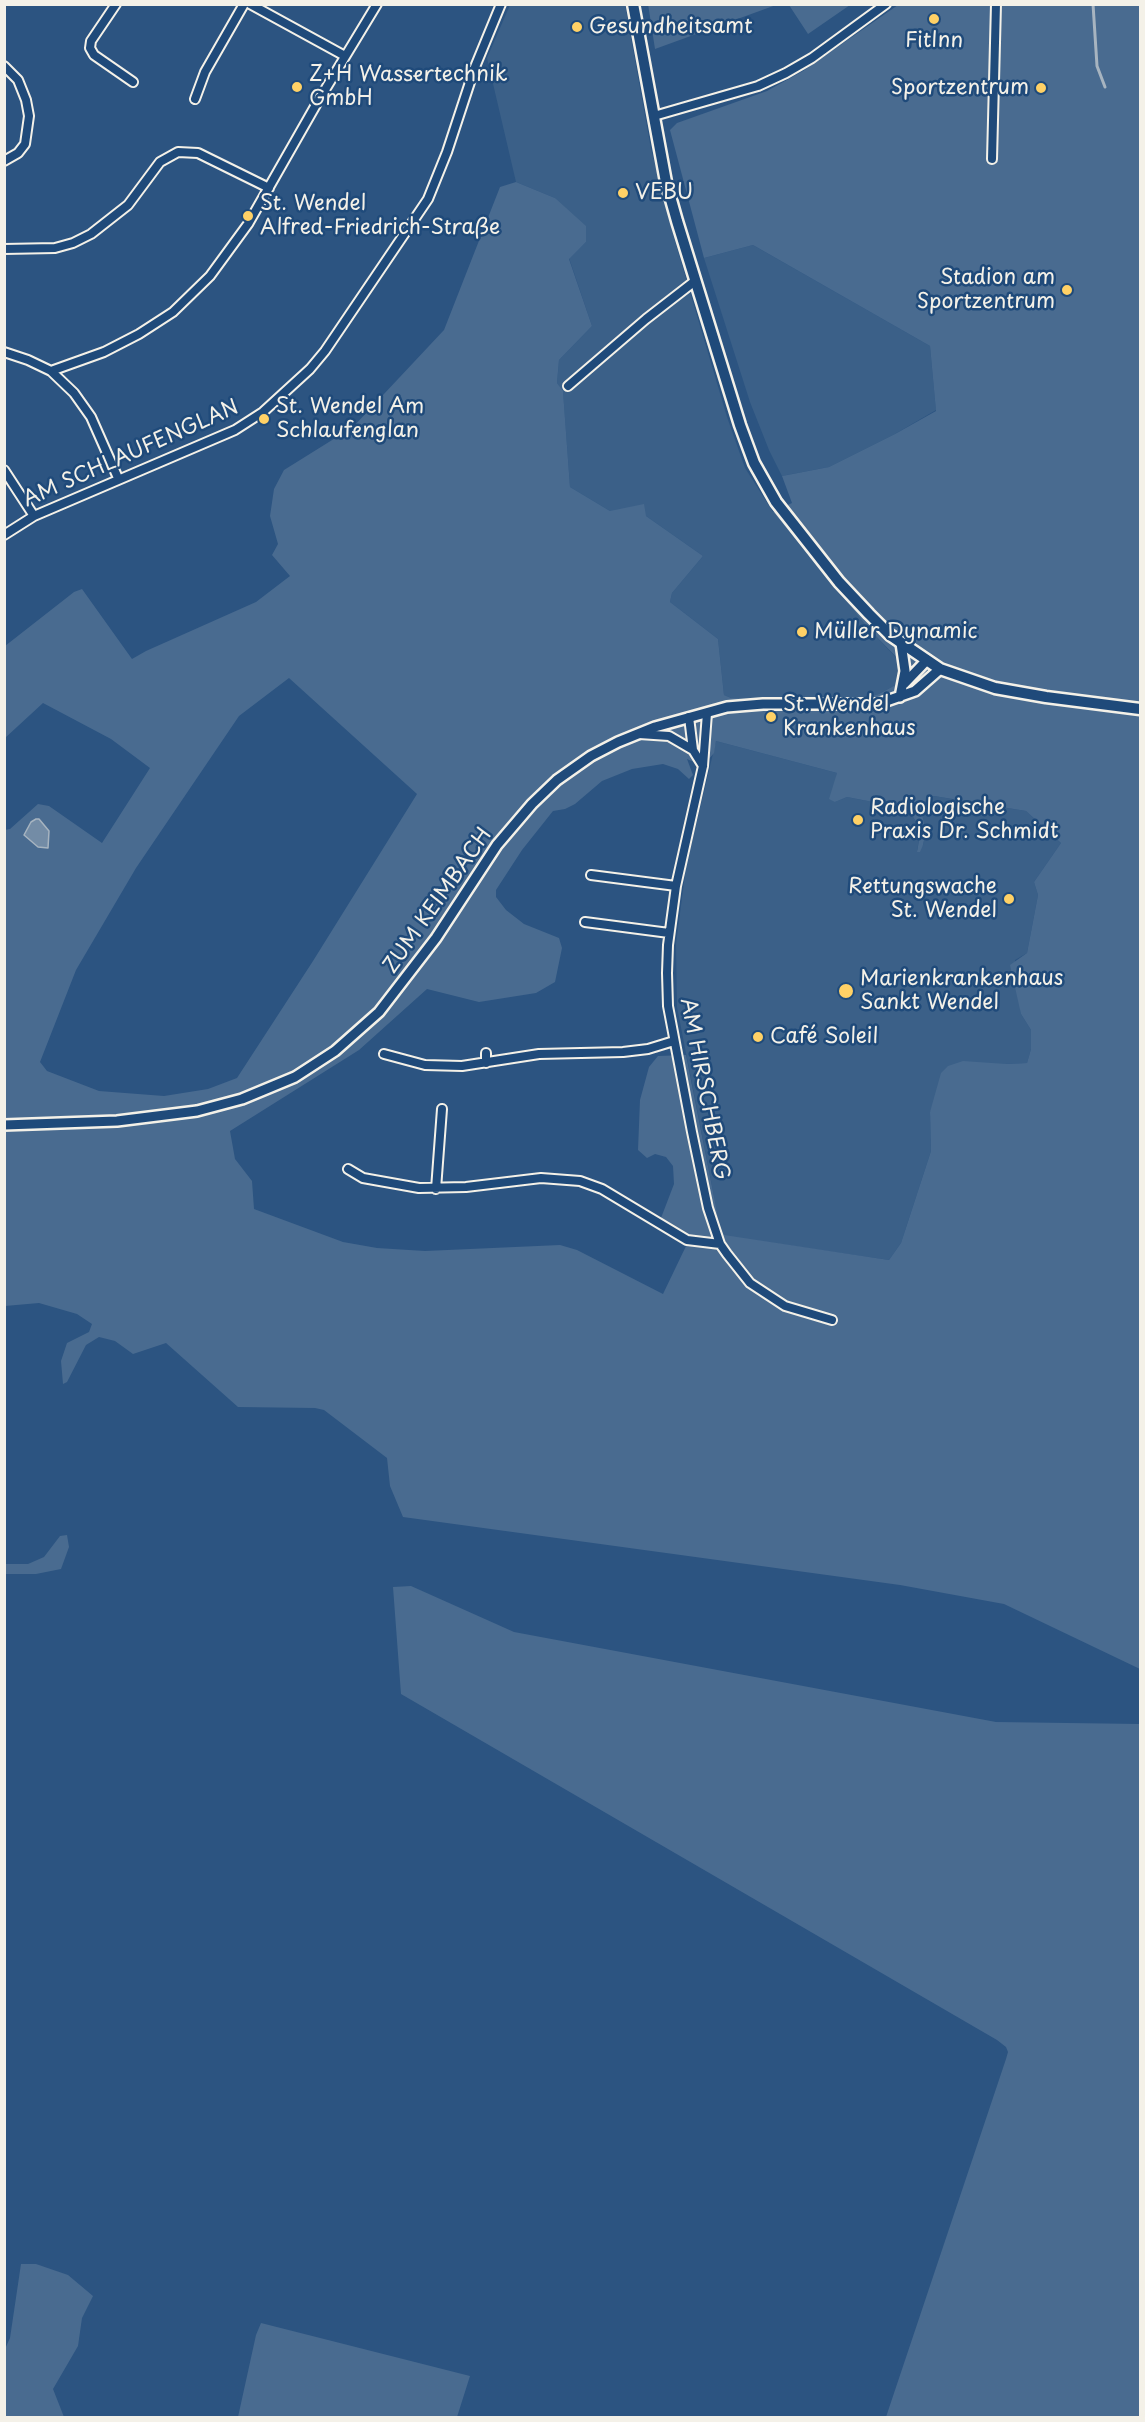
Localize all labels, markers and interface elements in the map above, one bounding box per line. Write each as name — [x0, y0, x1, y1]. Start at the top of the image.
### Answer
marker: FitInn — [927, 12, 941, 26]
place label: Gesundheitsamt — [589, 14, 753, 40]
marker: Gesundheitsamt — [570, 20, 584, 34]
place label: FitInn — [905, 28, 963, 54]
place label: Z+H Wassertechnik GmbH — [309, 62, 508, 112]
place label: Sportzentrum — [891, 75, 1029, 101]
marker: Z+H Wassertechnik GmbH — [290, 80, 304, 94]
marker: Sportzentrum — [1034, 81, 1048, 95]
place label: VEBU — [635, 180, 693, 206]
marker: VEBU — [616, 186, 630, 200]
place label: St. Wendel Alfred-Friedrich-Straße — [260, 191, 500, 241]
marker: St. Wendel Alfred-Friedrich-Straße — [241, 209, 255, 223]
place label: Stadion am Sportzentrum — [917, 265, 1055, 315]
marker: Stadion am Sportzentrum — [1060, 283, 1074, 297]
place label: St. Wendel Am Schlaufenglan — [276, 394, 424, 444]
street label: AM SCHLAUFENGLAN — [19, 395, 243, 513]
marker: St. Wendel Am Schlaufenglan — [257, 412, 271, 426]
place label: Müller Dynamic — [814, 619, 978, 645]
marker: Müller Dynamic — [795, 625, 809, 639]
place label: St. Wendel Krankenhaus — [783, 692, 916, 742]
marker: St. Wendel Krankenhaus — [764, 710, 778, 724]
place label: Radiologische Praxis Dr. Schmidt — [870, 795, 1058, 845]
marker: Radiologische Praxis Dr. Schmidt — [851, 813, 865, 827]
street label: ZUM KEIMBACH — [378, 823, 498, 979]
place label: Rettungswache St. Wendel — [848, 874, 997, 924]
marker: Rettungswache St. Wendel — [1002, 892, 1016, 906]
place label: Marienkrankenhaus Sankt Wendel — [860, 966, 1063, 1016]
marker: Marienkrankenhaus Sankt Wendel — [837, 982, 855, 1000]
street label: AM HIRSCHBERG — [674, 996, 734, 1182]
place label: Café Soleil — [770, 1024, 878, 1050]
marker: Café Soleil — [751, 1030, 765, 1044]

